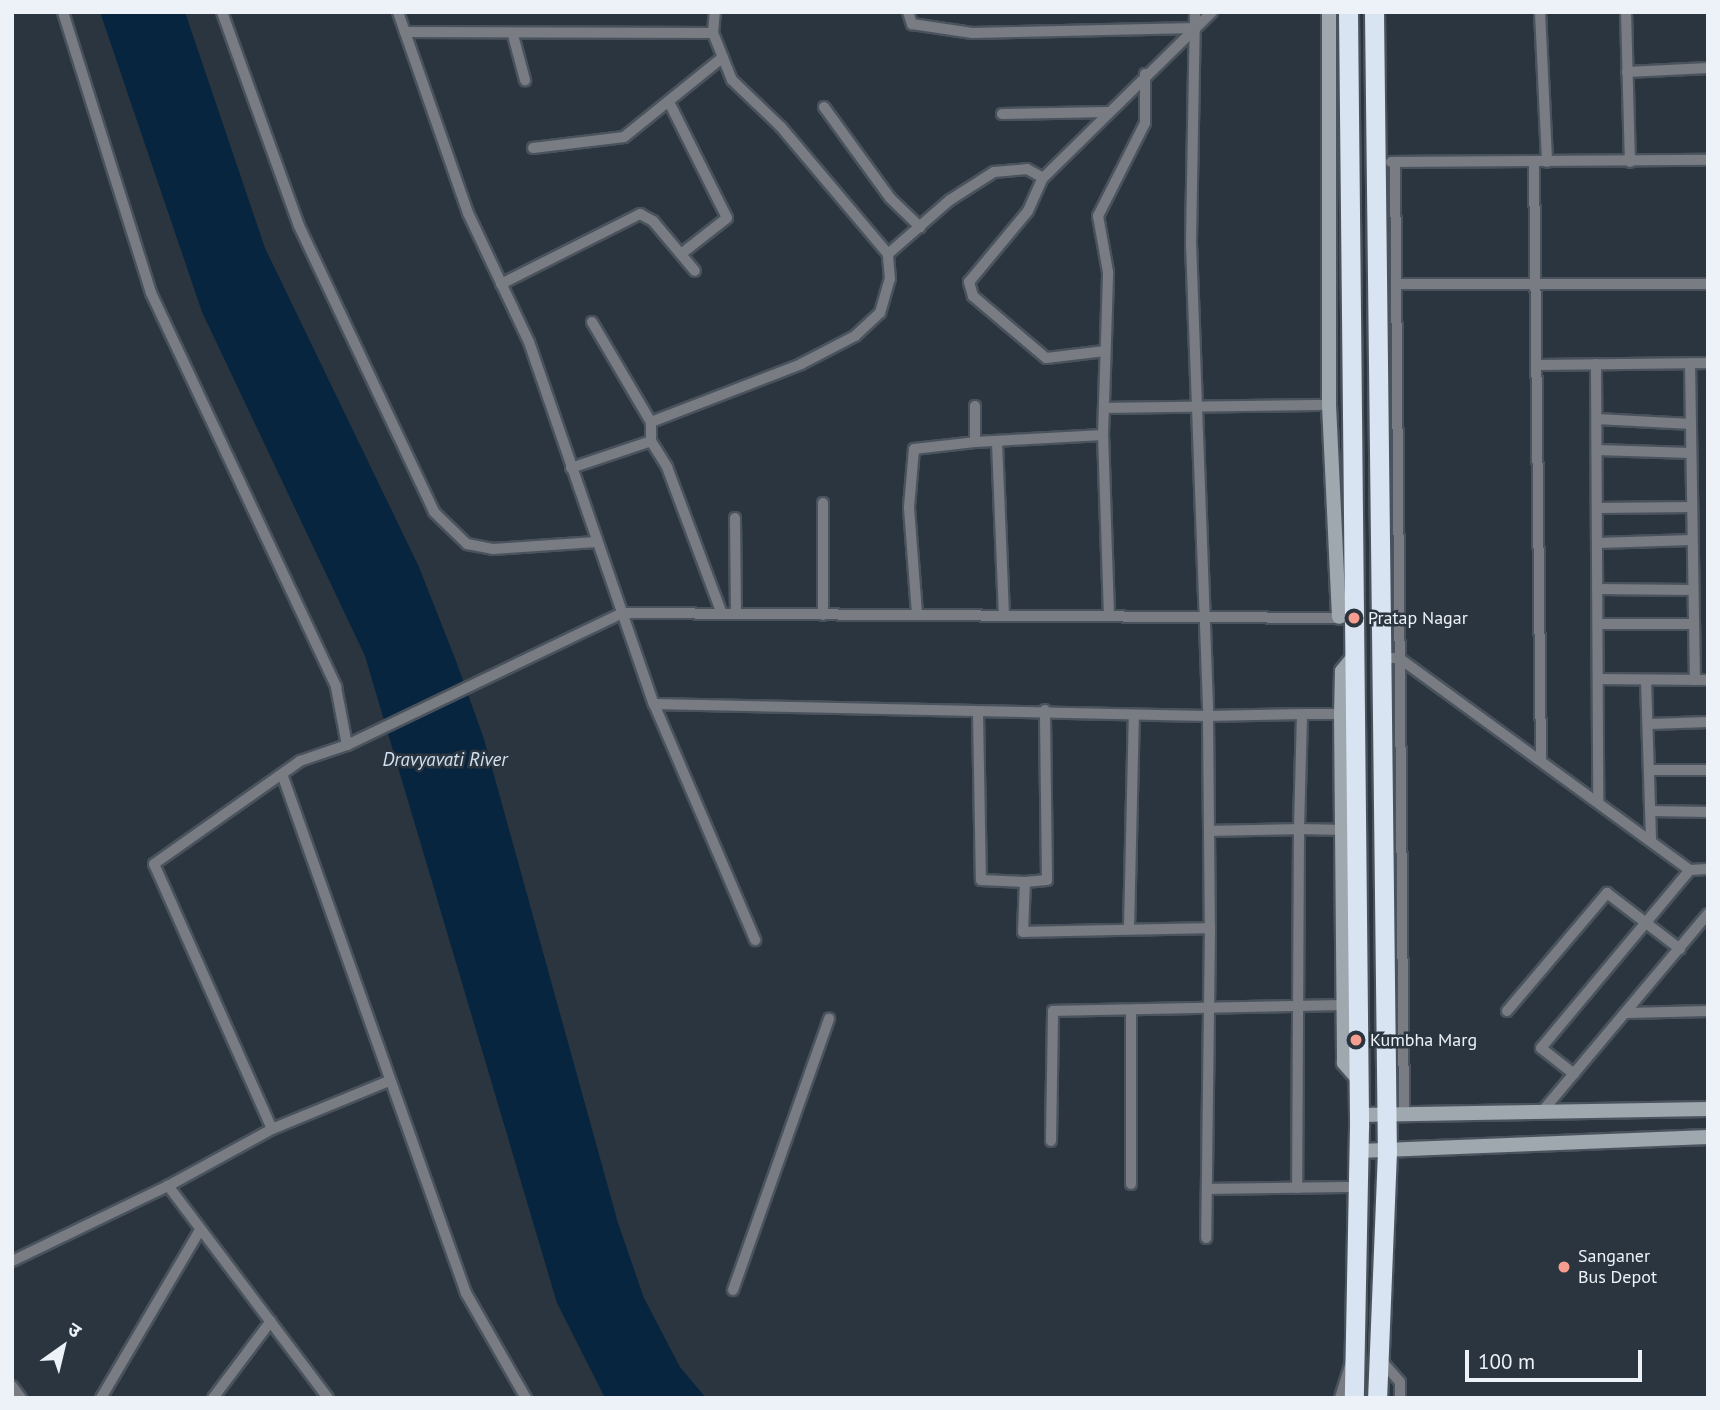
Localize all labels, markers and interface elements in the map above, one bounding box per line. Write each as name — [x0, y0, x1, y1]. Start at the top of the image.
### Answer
place label: Pratap Nagar — [1368, 607, 1468, 629]
marker: Pratap Nagar — [1346, 610, 1362, 626]
water label: Dravyavati River — [383, 749, 507, 771]
place label: Kumbha Marg — [1370, 1029, 1477, 1051]
marker: Kumbha Marg — [1348, 1032, 1364, 1048]
place label: Sanganer Bus Depot — [1578, 1246, 1657, 1288]
marker: Sanganer Bus Depot — [1556, 1259, 1572, 1275]
north arrow — [28, 1312, 98, 1382]
text: उ — [63, 1317, 86, 1343]
scale bar — [1468, 1336, 1645, 1380]
text: 100 m — [1478, 1348, 1535, 1375]

